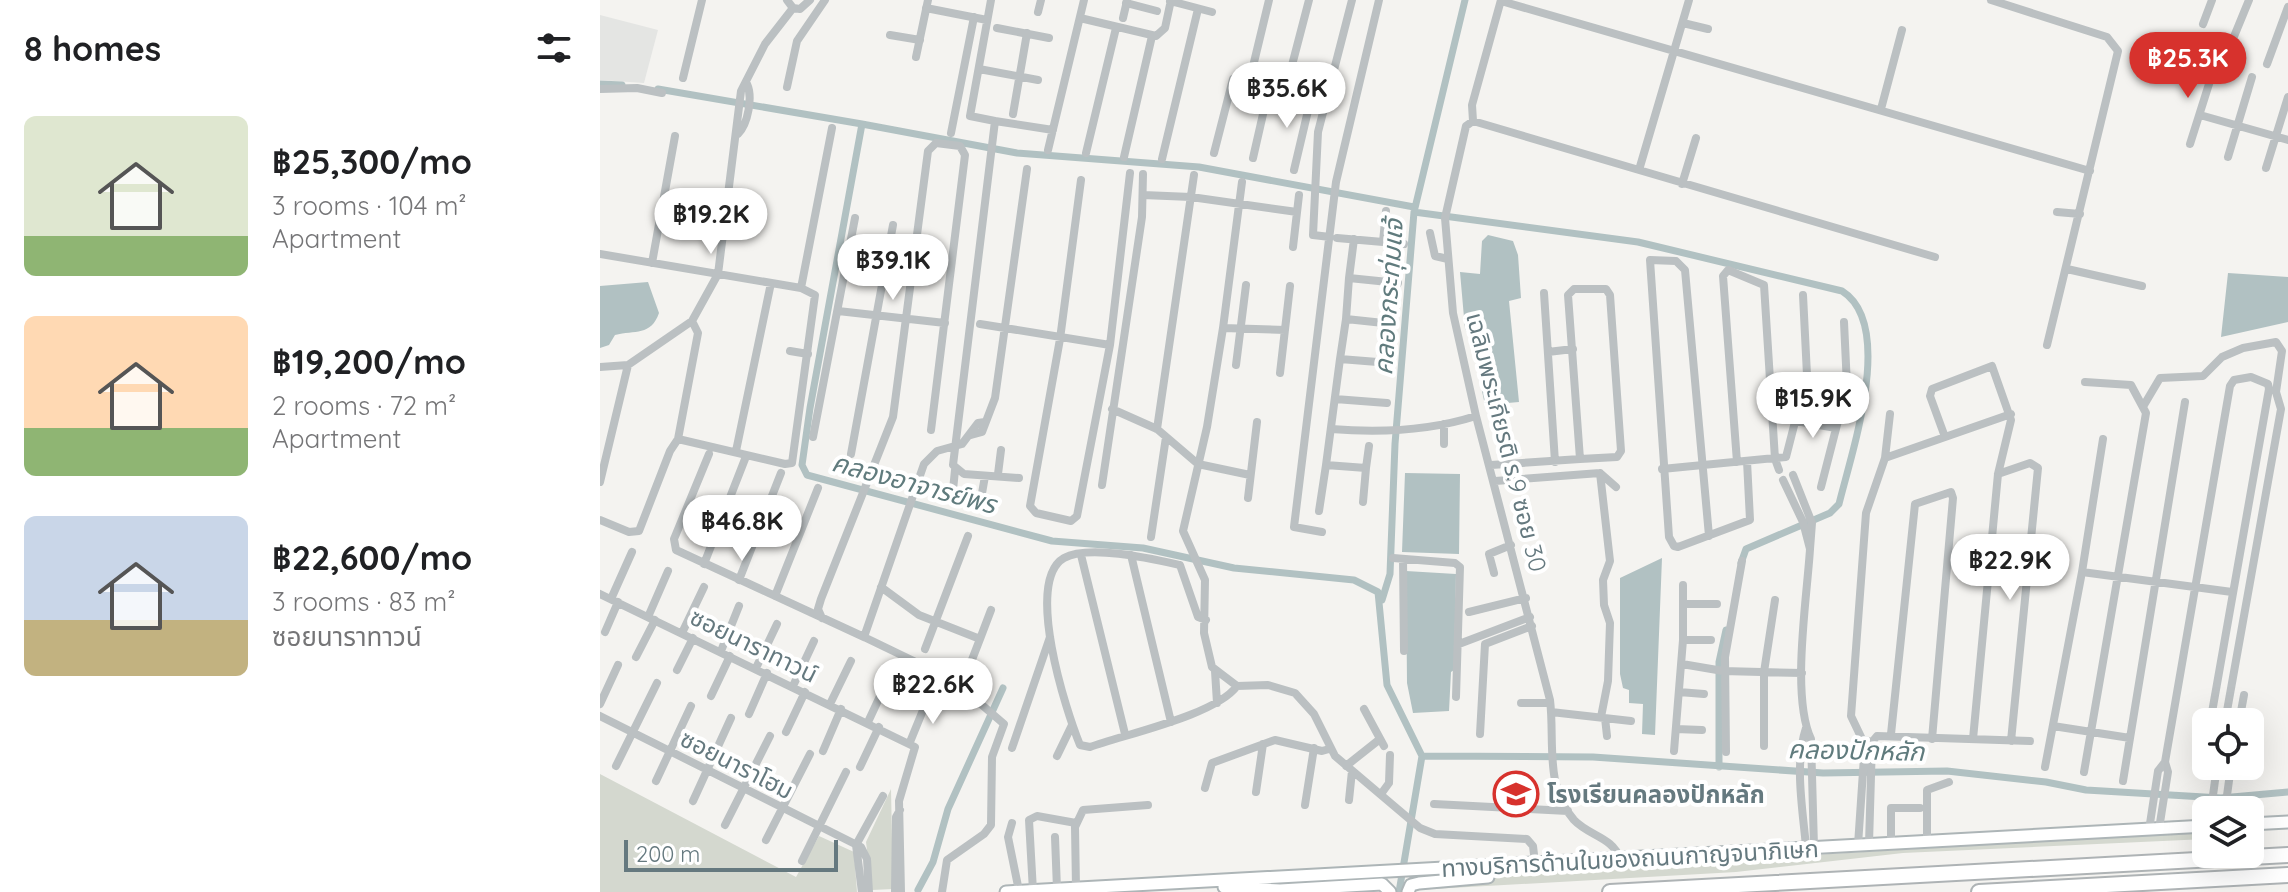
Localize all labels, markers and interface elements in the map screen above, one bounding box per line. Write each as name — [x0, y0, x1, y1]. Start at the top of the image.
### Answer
icon: filters — [532, 26, 576, 70]
text: 8 homes — [24, 27, 161, 70]
pin: ฿25.3K — [2123, 32, 2253, 100]
text: ฿25.3K — [2147, 41, 2229, 74]
pin: ฿35.6K — [1222, 62, 1352, 130]
text: ฿35.6K — [1247, 71, 1327, 104]
text: ฿25,300/mo — [272, 140, 472, 183]
icon: home — [88, 148, 184, 244]
pin: ฿19.2K — [646, 188, 776, 256]
text: 3 rooms · 104 m² — [272, 189, 467, 222]
text: ฿19.2K — [672, 197, 750, 230]
water label: คลองกระทุ่มแจ้ — [1366, 214, 1410, 376]
text: Apartment — [272, 222, 401, 255]
pin: ฿39.1K — [828, 234, 958, 302]
text: ฿39.1K — [855, 243, 931, 276]
street label: เฉลิมพระเกียรติ ร.9 ซอย 30 — [1460, 309, 1554, 575]
text: ฿19,200/mo — [272, 340, 466, 383]
icon: home — [88, 348, 184, 444]
pin: ฿15.9K — [1748, 372, 1878, 440]
text: ฿15.9K — [1774, 381, 1852, 414]
text: 2 rooms · 72 m² — [272, 389, 456, 422]
text: Apartment — [272, 422, 401, 455]
water label: คลองอาจารย์พร — [828, 445, 1002, 521]
pin: ฿46.8K — [677, 495, 807, 563]
text: ฿46.8K — [701, 504, 783, 537]
pin: ฿22.9K — [1945, 534, 2075, 602]
text: ฿22,600/mo — [272, 536, 472, 579]
text: ฿22.9K — [1969, 543, 2051, 576]
icon: home — [88, 548, 184, 644]
text: 3 rooms · 83 m² — [272, 585, 455, 618]
street label: ซอยนาราทาวน์ — [685, 601, 823, 689]
text: ซอยนาราทาวน์ — [272, 620, 422, 653]
pin: ฿22.6K — [868, 658, 998, 726]
text: ฿22.6K — [892, 667, 974, 700]
map controls — [2192, 708, 2264, 868]
button: locate — [2192, 708, 2264, 780]
street label: ซอยนาราโฮม — [676, 723, 798, 805]
water label: คลองปักหลัก — [1787, 732, 1926, 768]
school or university icon: โรงเรียนคลองปักหลัก — [1492, 770, 1540, 818]
place label: โรงเรียนคลองปักหลัก — [1547, 779, 1765, 809]
button: layers — [2192, 796, 2264, 868]
street label: ทางบริการด้านในของถนนกาญจนาภิเษก — [1440, 833, 1820, 883]
scale bar — [624, 836, 838, 872]
text: 200 m — [636, 840, 700, 868]

